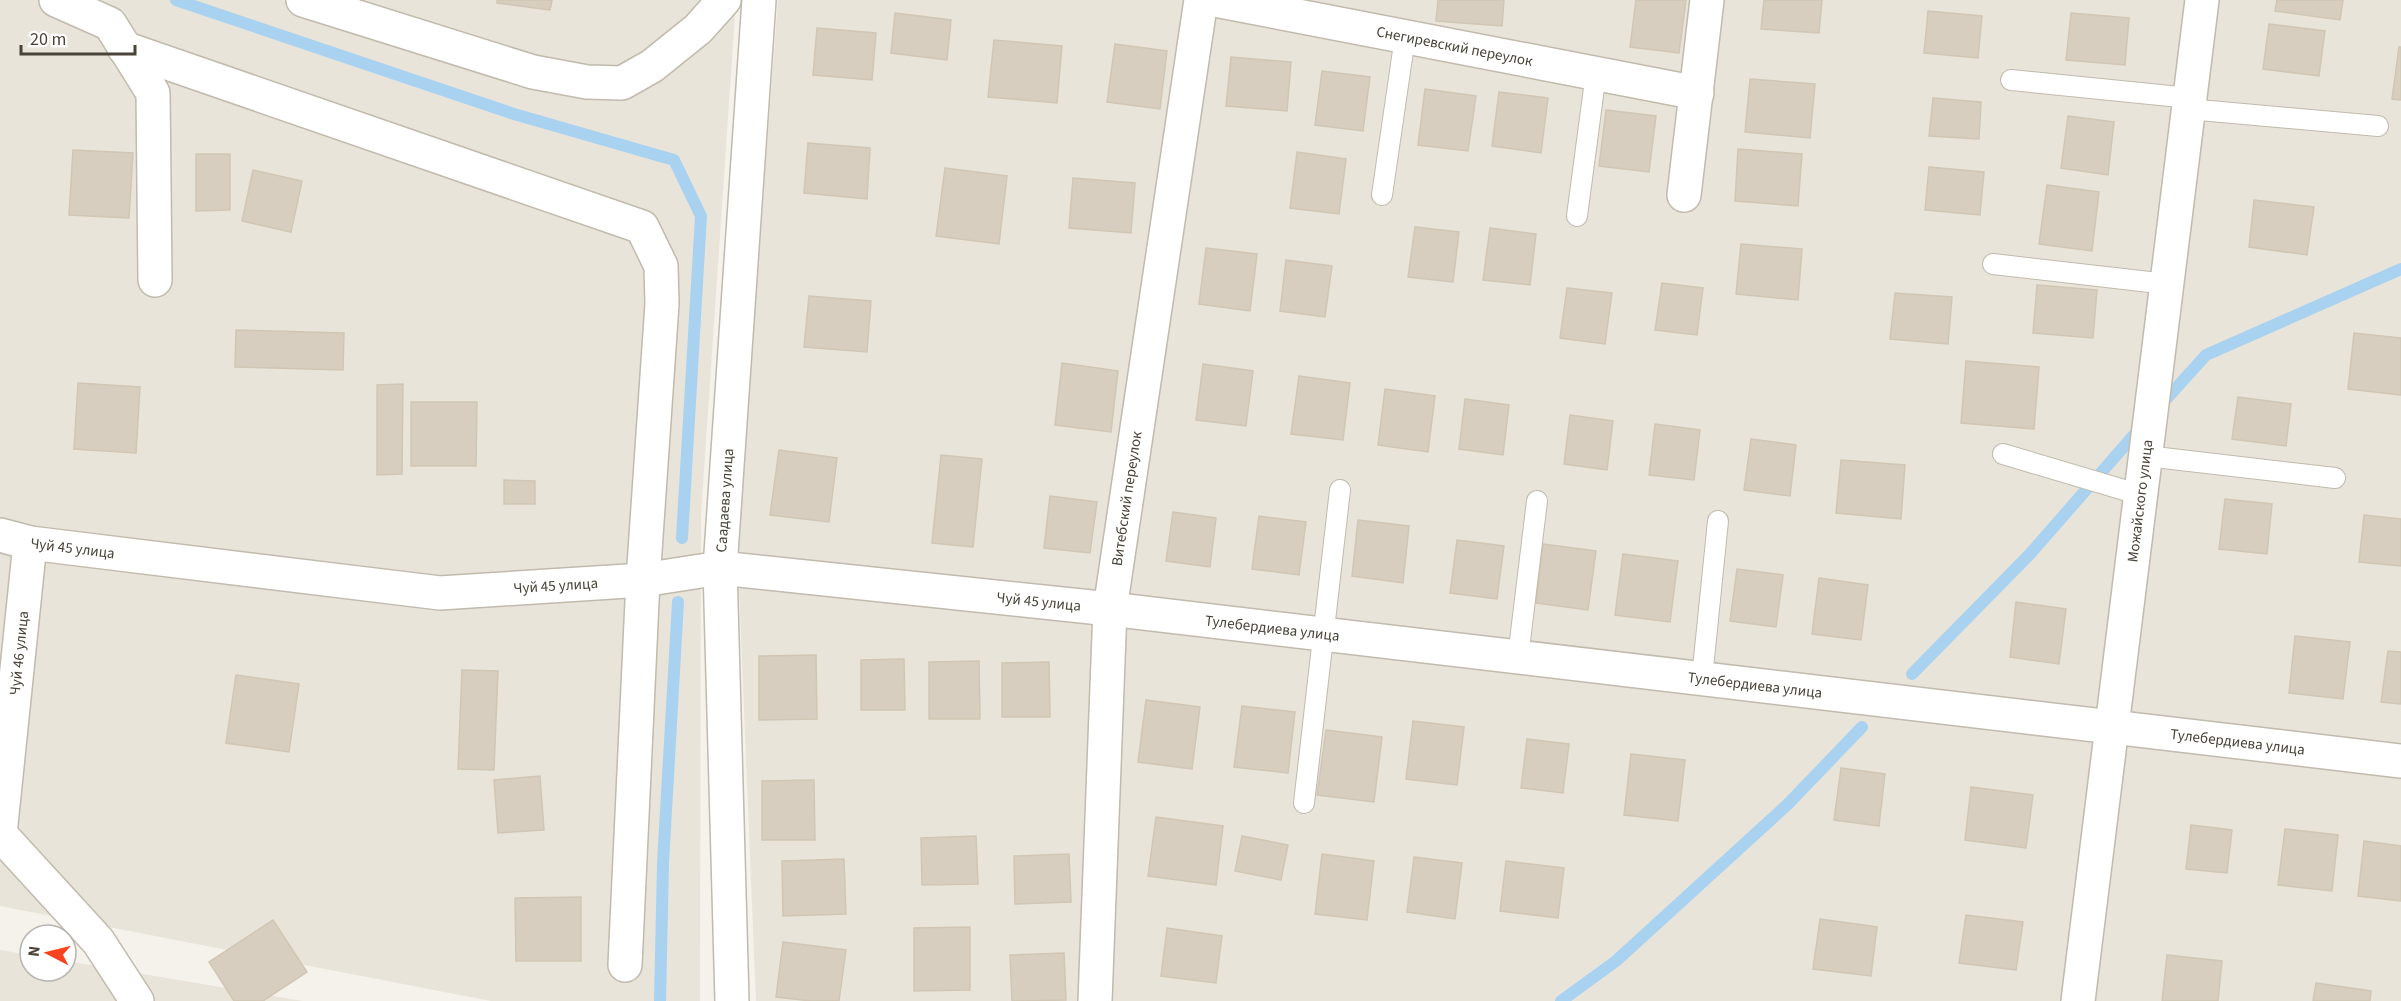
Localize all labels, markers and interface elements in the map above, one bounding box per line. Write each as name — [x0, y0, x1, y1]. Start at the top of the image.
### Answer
scale bar — [21, 18, 135, 56]
street label: Снегиревский переулок — [1375, 21, 1535, 72]
text: 20 m — [30, 27, 66, 52]
street label: Витебский переулок — [1107, 429, 1148, 567]
street label: Можайского улица — [2122, 438, 2158, 563]
street label: Саадаева улица — [711, 448, 739, 553]
street label: Чуй 45 улица — [29, 533, 116, 564]
street label: Чуй 45 улица — [513, 573, 599, 599]
street label: Чуй 45 улица — [995, 587, 1082, 617]
street label: Чуй 46 улица — [5, 610, 34, 696]
street label: Тулебердиева улица — [1204, 610, 1341, 647]
street label: Тулебердиева улица — [1686, 667, 1823, 704]
street label: Тулебердиева улица — [2169, 724, 2306, 761]
north arrow — [18, 923, 78, 983]
text: N — [23, 945, 46, 958]

